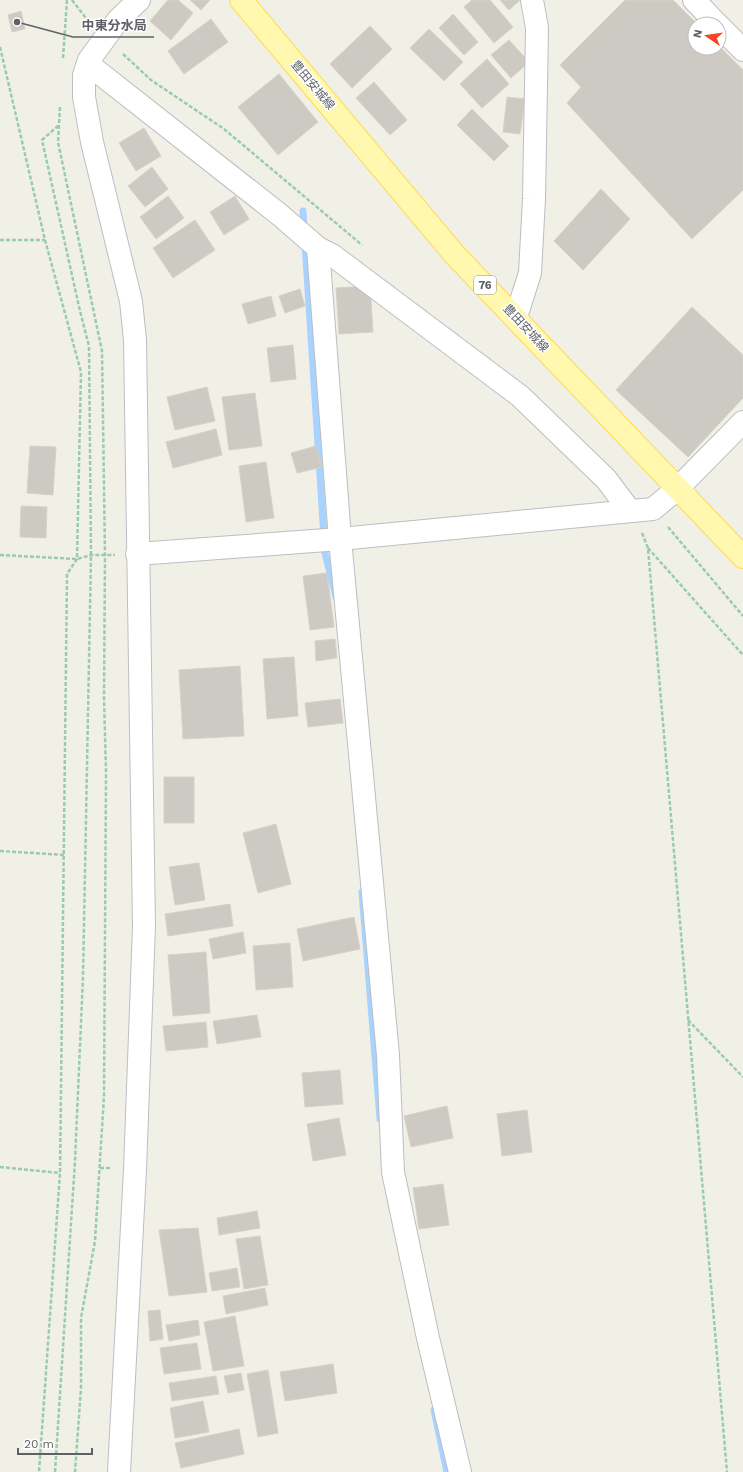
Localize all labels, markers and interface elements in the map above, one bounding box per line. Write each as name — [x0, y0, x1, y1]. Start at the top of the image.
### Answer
callout: 中東分水局 — [73, 12, 154, 37]
north arrow — [687, 16, 727, 56]
text: 中東分水局 — [81, 18, 147, 33]
text: N — [690, 28, 705, 39]
street label: 豊田安城線 — [288, 58, 338, 112]
road number: 76 — [474, 276, 496, 294]
street label: 豊田安城線 — [500, 301, 552, 355]
scale bar — [18, 1430, 92, 1456]
text: 20 m — [24, 1437, 54, 1451]

